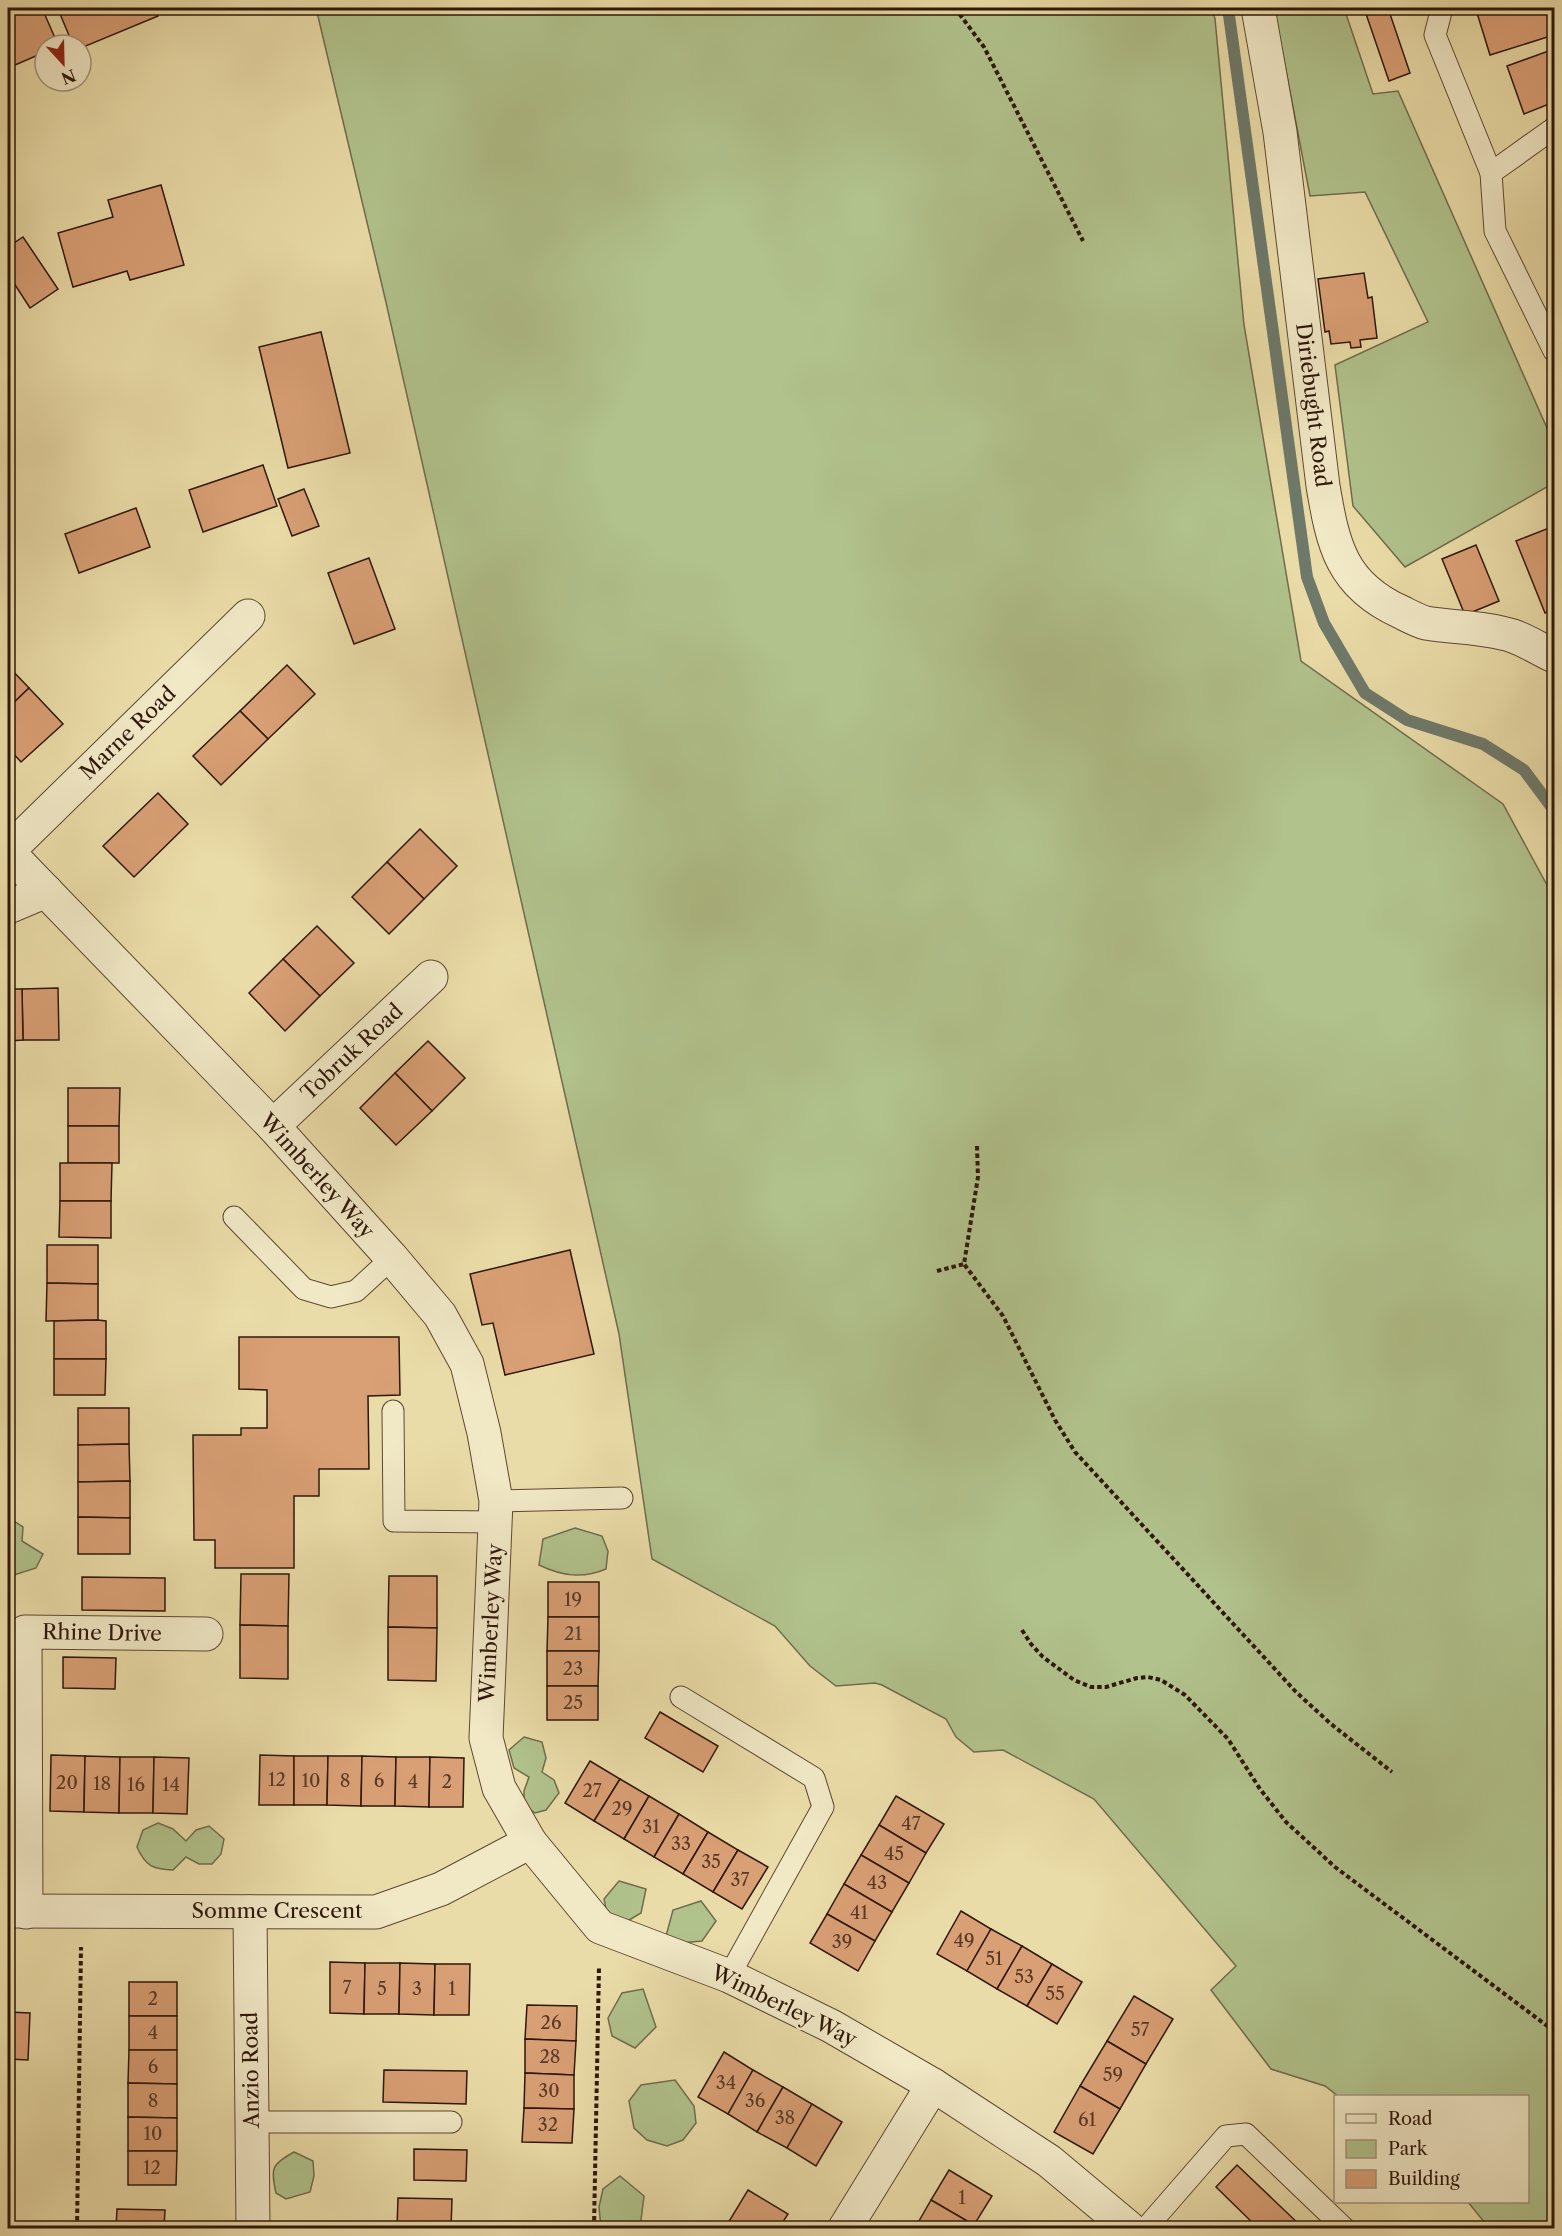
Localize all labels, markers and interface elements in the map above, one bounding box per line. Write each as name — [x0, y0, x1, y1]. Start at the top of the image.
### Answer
north arrow — [33, 33, 93, 93]
text: N — [58, 65, 79, 89]
street label: Diriebught Road — [1291, 321, 1336, 489]
street label: Marne Road — [75, 681, 181, 784]
street label: Tobruk Road — [295, 998, 408, 1105]
street label: Wimberley Way — [254, 1107, 380, 1243]
street label: Wimberley Way — [474, 1543, 507, 1704]
house number: 19 — [564, 1589, 582, 1611]
street label: Rhine Drive — [42, 1619, 162, 1646]
house number: 21 — [564, 1623, 582, 1645]
house number: 23 — [563, 1658, 583, 1680]
house number: 25 — [563, 1692, 583, 1714]
house number: 12 — [268, 1769, 286, 1791]
house number: 10 — [302, 1770, 320, 1792]
house number: 8 — [340, 1770, 350, 1792]
house number: 6 — [374, 1770, 384, 1792]
house number: 4 — [408, 1771, 418, 1793]
house number: 2 — [442, 1771, 452, 1793]
house number: 20 — [56, 1772, 78, 1794]
house number: 18 — [93, 1773, 111, 1795]
house number: 16 — [127, 1774, 145, 1796]
house number: 14 — [162, 1774, 180, 1796]
house number: 27 — [582, 1780, 602, 1802]
house number: 29 — [612, 1798, 632, 1820]
house number: 47 — [901, 1813, 921, 1835]
house number: 31 — [642, 1816, 660, 1838]
house number: 33 — [671, 1833, 691, 1855]
house number: 45 — [884, 1843, 904, 1865]
house number: 35 — [701, 1851, 721, 1873]
house number: 37 — [731, 1869, 750, 1891]
house number: 43 — [867, 1872, 887, 1894]
street label: Somme Crescent — [192, 1898, 363, 1923]
house number: 41 — [850, 1902, 868, 1924]
house number: 49 — [954, 1930, 974, 1952]
house number: 39 — [832, 1931, 852, 1953]
house number: 51 — [985, 1948, 1003, 1970]
street label: Wimberley Way — [706, 1959, 861, 2052]
house number: 53 — [1014, 1966, 1034, 1988]
house number: 7 — [343, 1977, 352, 1999]
house number: 5 — [377, 1978, 387, 2000]
house number: 3 — [412, 1978, 422, 2000]
house number: 1 — [448, 1978, 456, 2000]
house number: 55 — [1045, 1983, 1065, 2005]
house number: 2 — [148, 1988, 158, 2010]
street label: Anzio Road — [237, 2011, 264, 2129]
house number: 26 — [541, 2012, 561, 2034]
house number: 57 — [1131, 2019, 1149, 2041]
house number: 4 — [148, 2022, 158, 2044]
house number: 28 — [539, 2046, 561, 2068]
house number: 6 — [148, 2056, 158, 2078]
house number: 59 — [1103, 2064, 1123, 2086]
house number: 34 — [716, 2072, 736, 2094]
house number: 30 — [538, 2080, 560, 2102]
house number: 8 — [148, 2090, 158, 2112]
house number: 36 — [745, 2090, 765, 2112]
legend — [1334, 2095, 1529, 2203]
house number: 38 — [775, 2107, 795, 2129]
text: Road — [1388, 2108, 1433, 2130]
house number: 61 — [1078, 2109, 1096, 2131]
house number: 32 — [538, 2114, 558, 2136]
house number: 10 — [144, 2123, 162, 2145]
text: Park — [1388, 2138, 1429, 2160]
house number: 12 — [143, 2157, 161, 2179]
text: Building — [1388, 2168, 1460, 2190]
house number: 1 — [958, 2187, 966, 2209]

